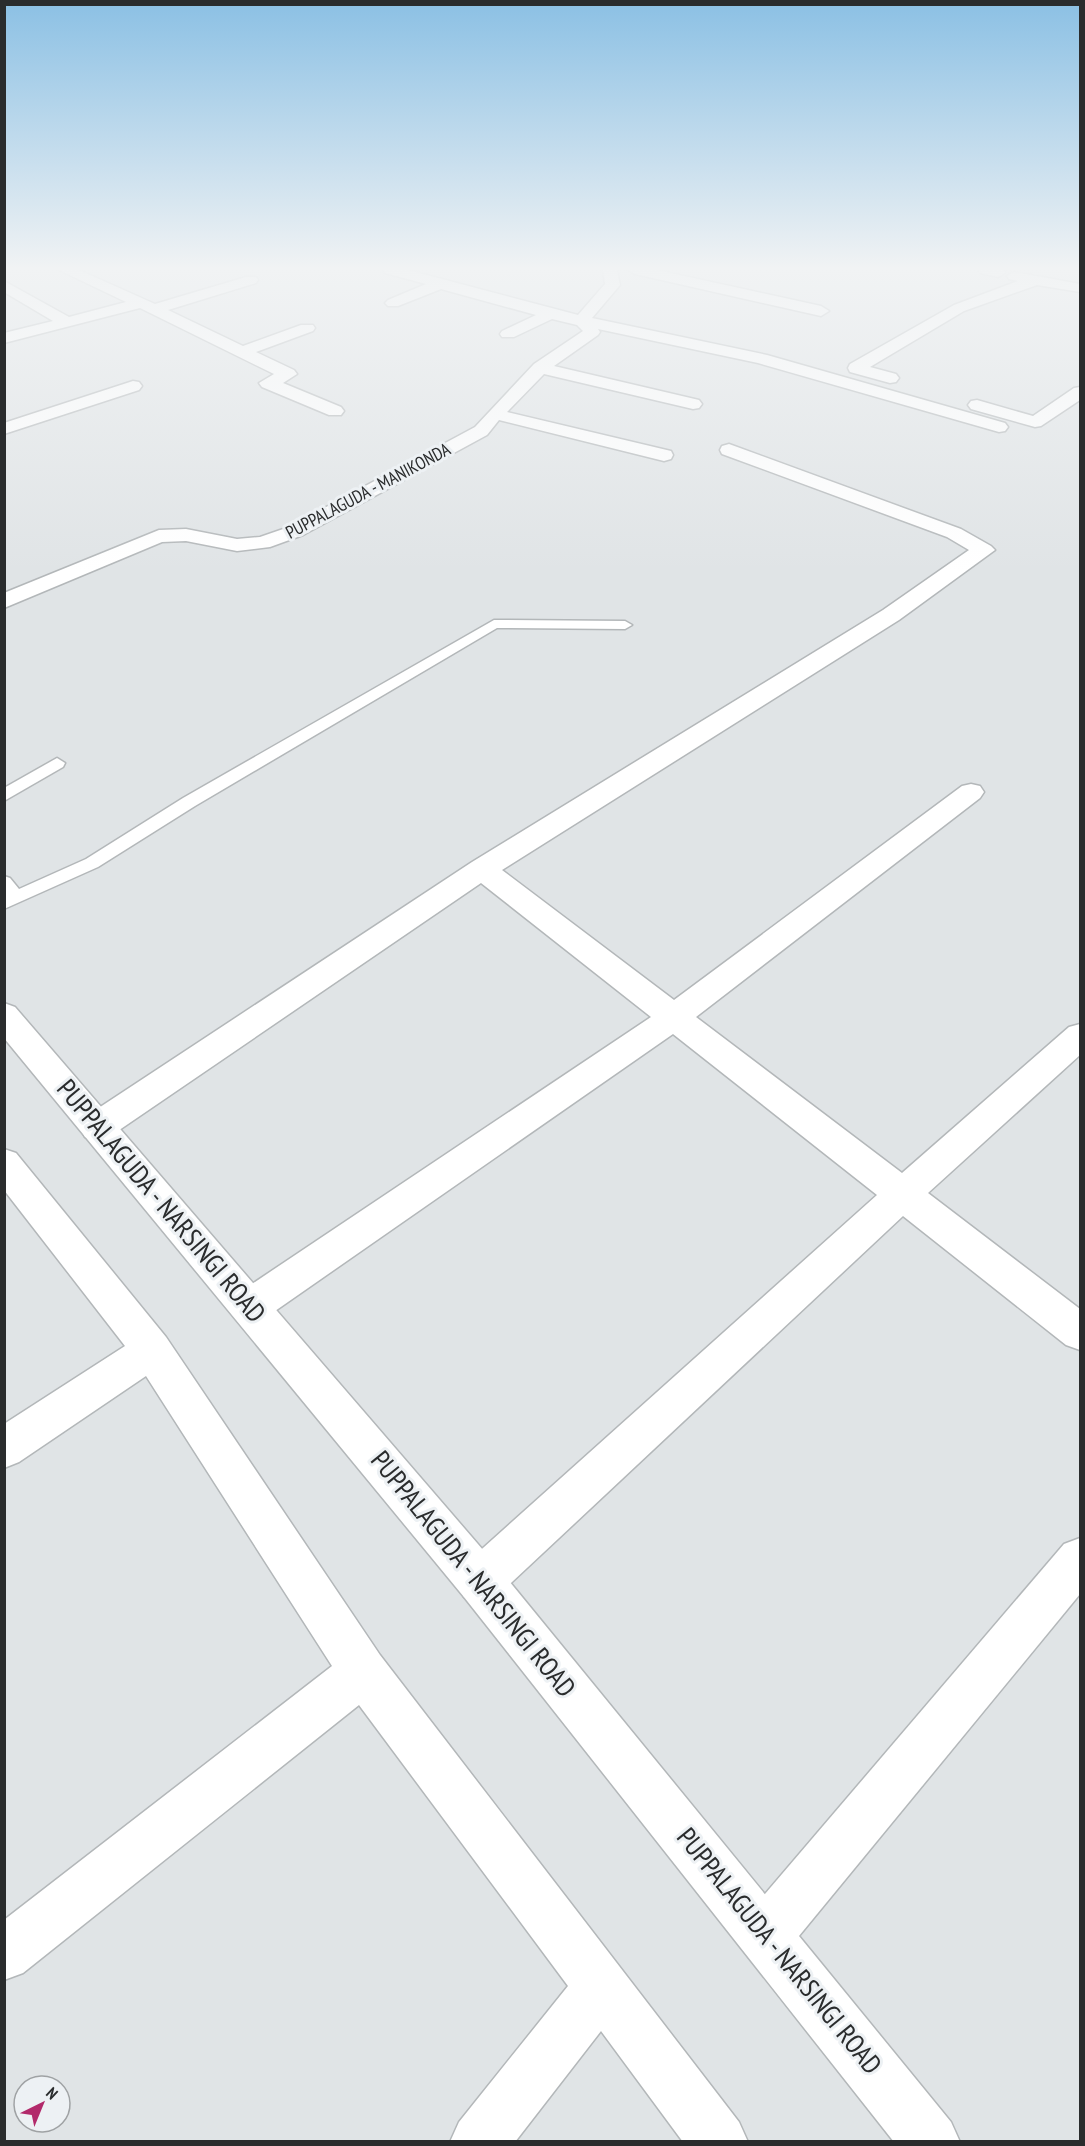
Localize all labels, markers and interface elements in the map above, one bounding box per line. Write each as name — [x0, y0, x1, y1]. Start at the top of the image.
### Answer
street label: PUPPALAGUDA - MANIKONDA — [281, 437, 454, 544]
street label: PUPPALAGUDA - NARSINGI ROAD — [50, 1072, 273, 1329]
street label: PUPPALAGUDA - NARSINGI ROAD — [364, 1443, 584, 1703]
street label: PUPPALAGUDA - NARSINGI ROAD — [670, 1820, 890, 2080]
north arrow — [12, 2074, 72, 2134]
text: N — [42, 2083, 62, 2103]

